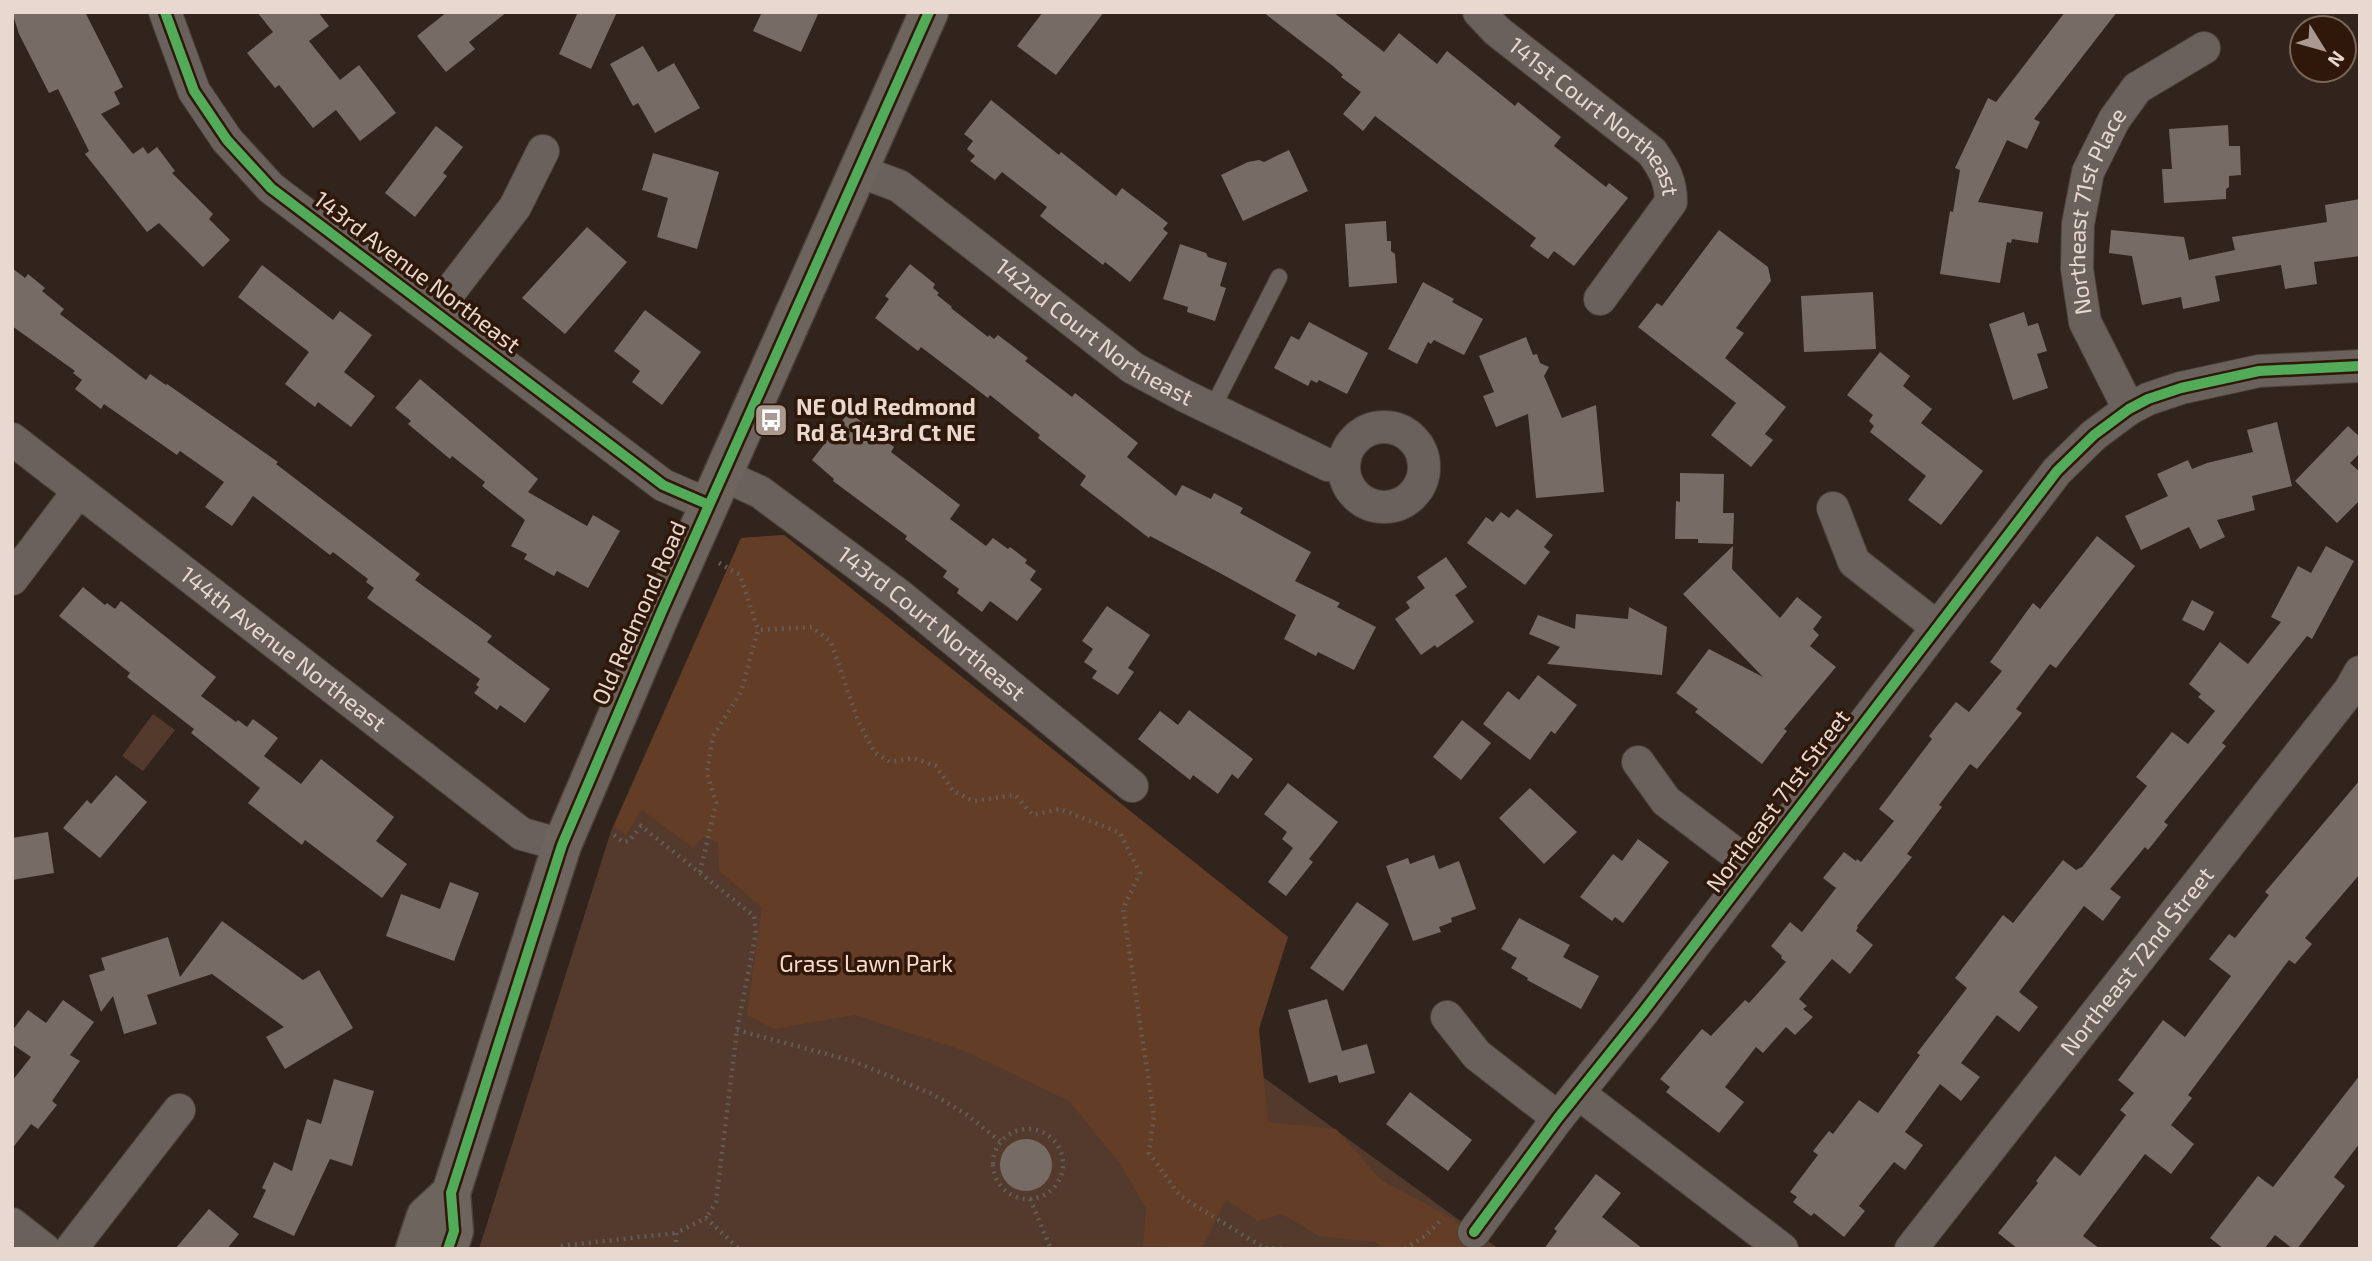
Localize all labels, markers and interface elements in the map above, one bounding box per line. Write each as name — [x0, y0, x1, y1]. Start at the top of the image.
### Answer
north arrow — [2288, 14, 2358, 84]
street label: 141st Court Northeast — [1504, 31, 1686, 198]
text: N — [2324, 47, 2350, 72]
street label: Northeast 71st Place — [2062, 102, 2132, 317]
street label: 143rd Avenue Northeast — [309, 184, 526, 358]
street label: 142nd Court Northeast — [990, 252, 1198, 411]
place label: NE Old Redmond Rd & 143rd Ct NE — [796, 392, 976, 446]
bus stop icon: NE Old Redmond Rd & 143rd Ct NE — [752, 401, 790, 439]
street label: Old Redmond Road — [585, 516, 691, 709]
street label: 143rd Court Northeast — [833, 540, 1032, 706]
street label: 144th Avenue Northeast — [175, 560, 392, 737]
street label: Northeast 71st Street — [1699, 703, 1855, 897]
street label: Northeast 72nd Street — [2054, 861, 2219, 1060]
park label: Grass Lawn Park — [779, 949, 953, 977]

